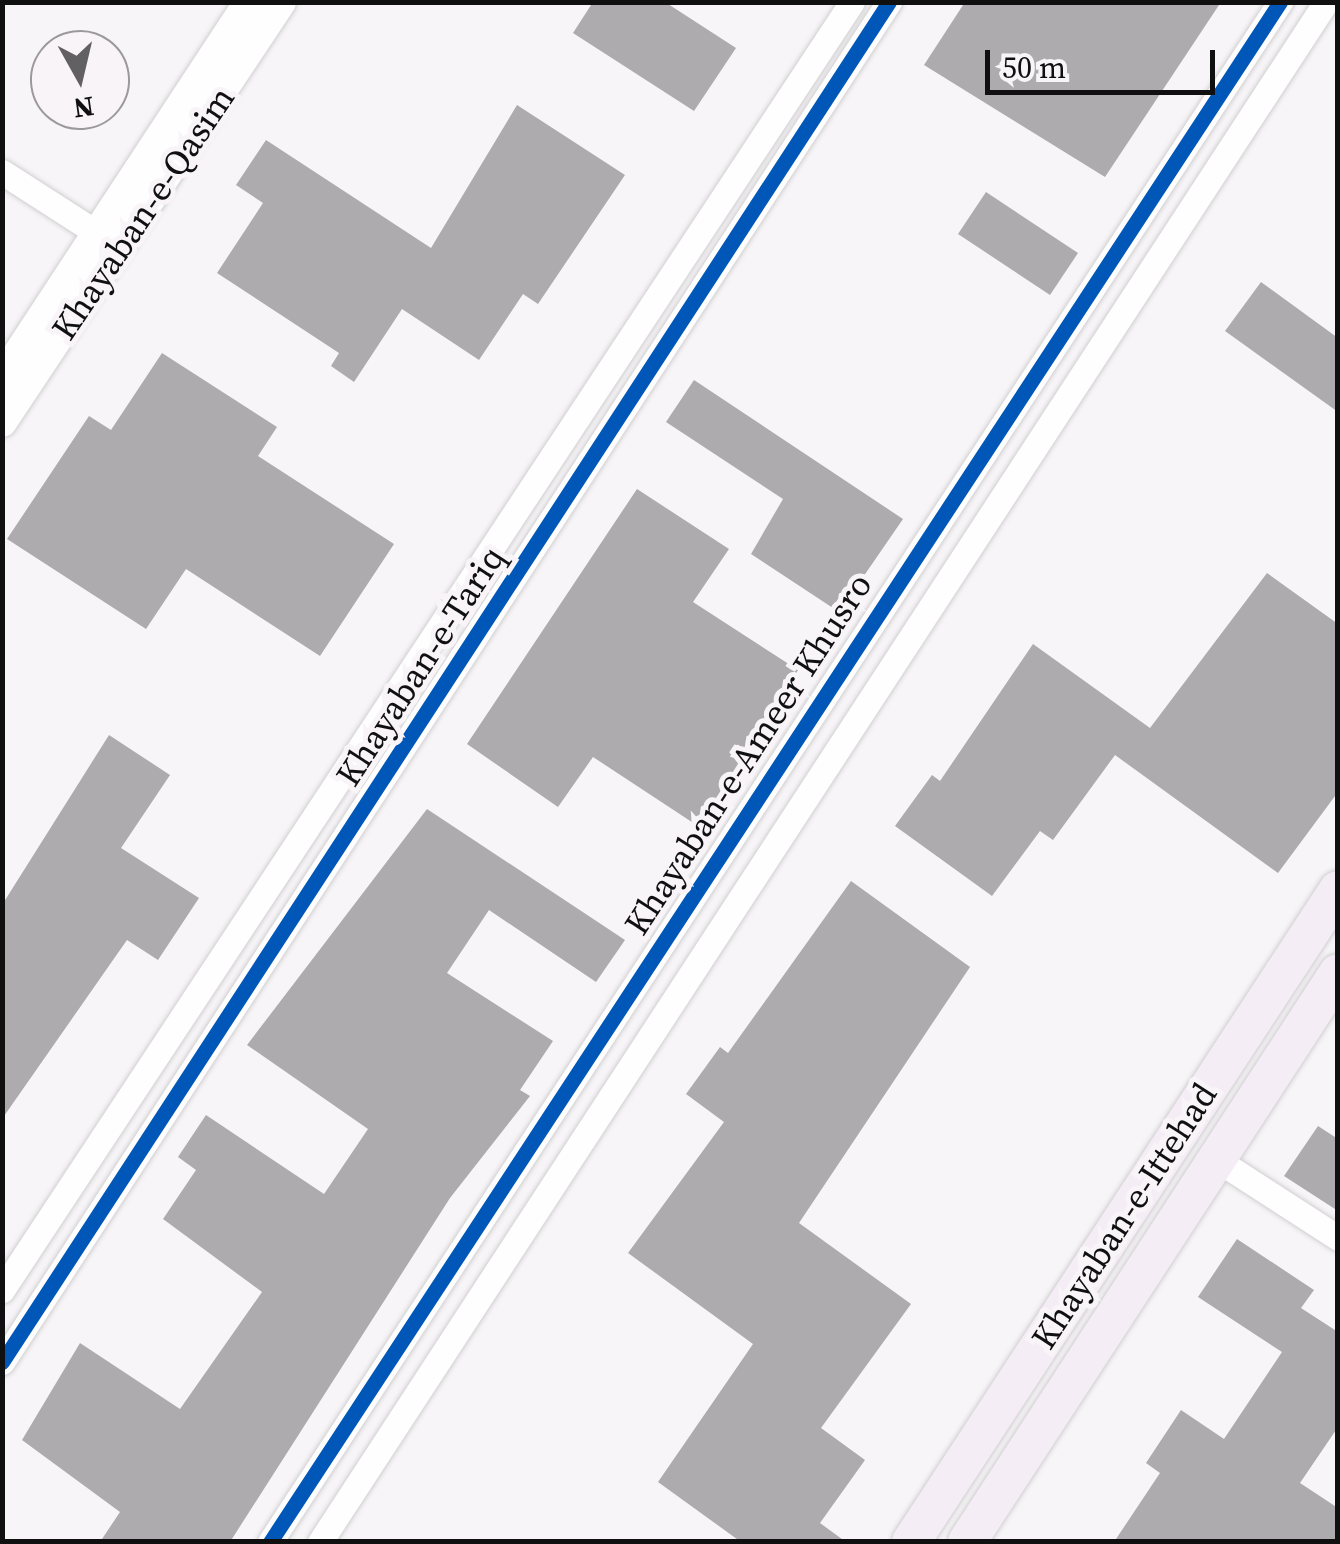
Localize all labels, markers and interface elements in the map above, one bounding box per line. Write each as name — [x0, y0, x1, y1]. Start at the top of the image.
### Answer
north arrow — [30, 30, 130, 130]
scale bar — [990, 30, 1220, 92]
text: 50 m — [1002, 47, 1066, 88]
street label: Khayaban-e-Qasim — [43, 78, 243, 348]
text: N — [71, 87, 97, 128]
street label: Khayaban-e-Tariq — [327, 538, 513, 794]
street label: Khayaban-e-Ameer Khusro — [615, 565, 881, 943]
street label: Khayaban-e-Ittehad — [1022, 1075, 1226, 1357]

